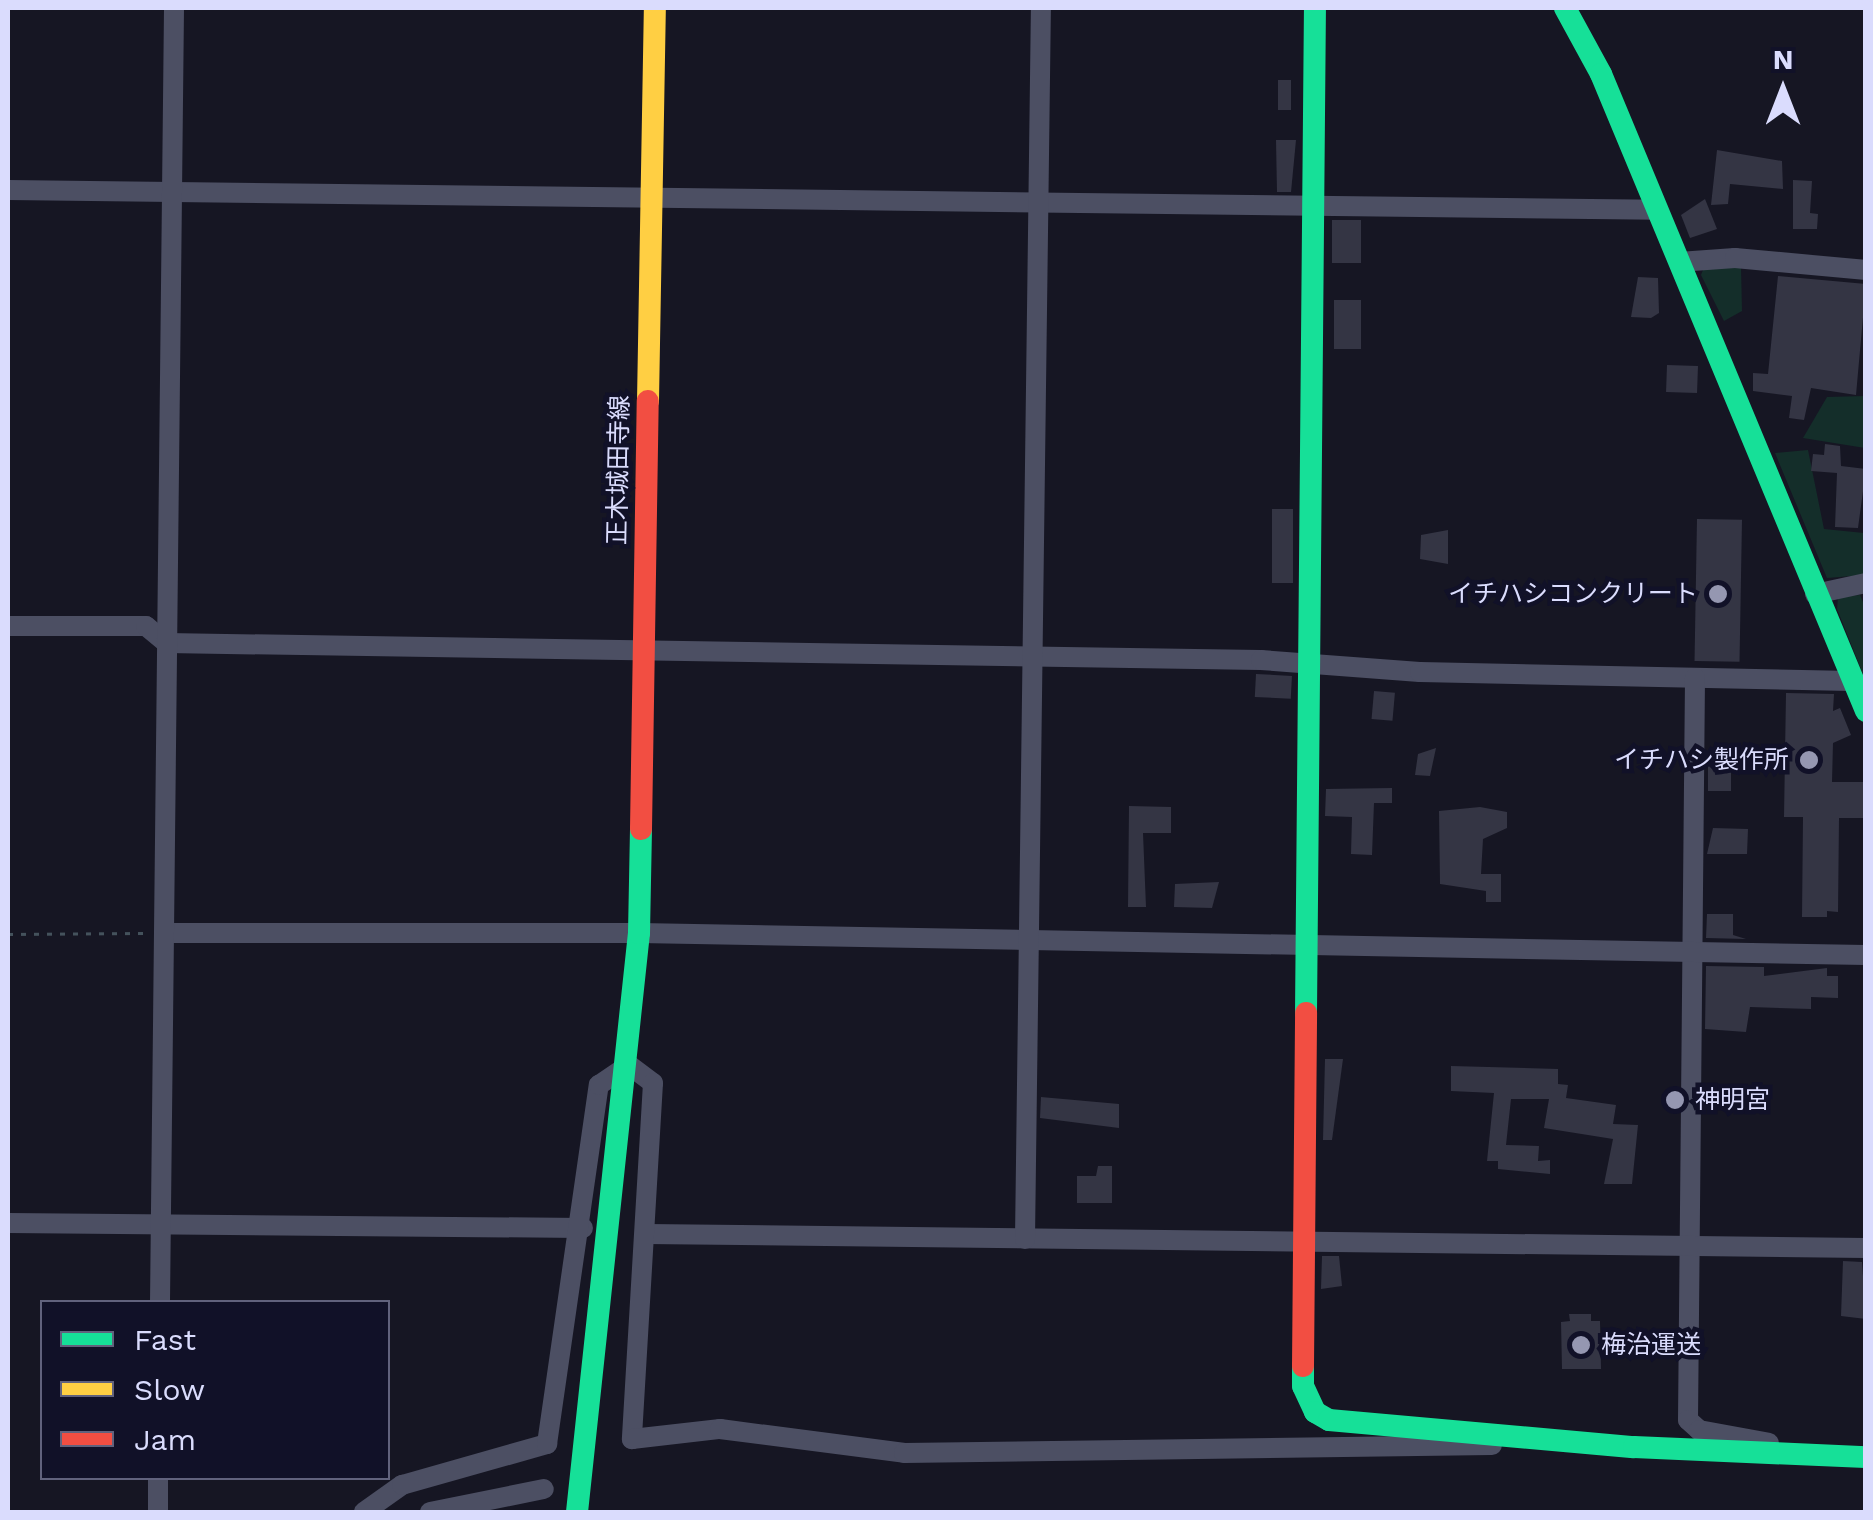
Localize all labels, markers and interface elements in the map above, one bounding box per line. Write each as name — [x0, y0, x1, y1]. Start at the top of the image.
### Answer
north arrow — [1733, 40, 1833, 140]
text: N — [1773, 43, 1793, 76]
street label: 正木城田寺線 — [603, 395, 635, 545]
place label: イチハシコンクリート — [1448, 579, 1698, 609]
marker: イチハシコンクリート — [1707, 583, 1729, 605]
place label: イチハシ製作所 — [1614, 745, 1789, 775]
marker: イチハシ製作所 — [1798, 749, 1820, 771]
place label: 神明宮 — [1695, 1085, 1770, 1115]
marker: 神明宮 — [1664, 1089, 1686, 1111]
legend — [40, 1300, 390, 1480]
text: Fast — [134, 1322, 196, 1357]
place label: 梅治運送 — [1601, 1330, 1701, 1360]
marker: 梅治運送 — [1570, 1334, 1592, 1356]
text: Slow — [134, 1372, 205, 1407]
text: Jam — [134, 1422, 196, 1457]

